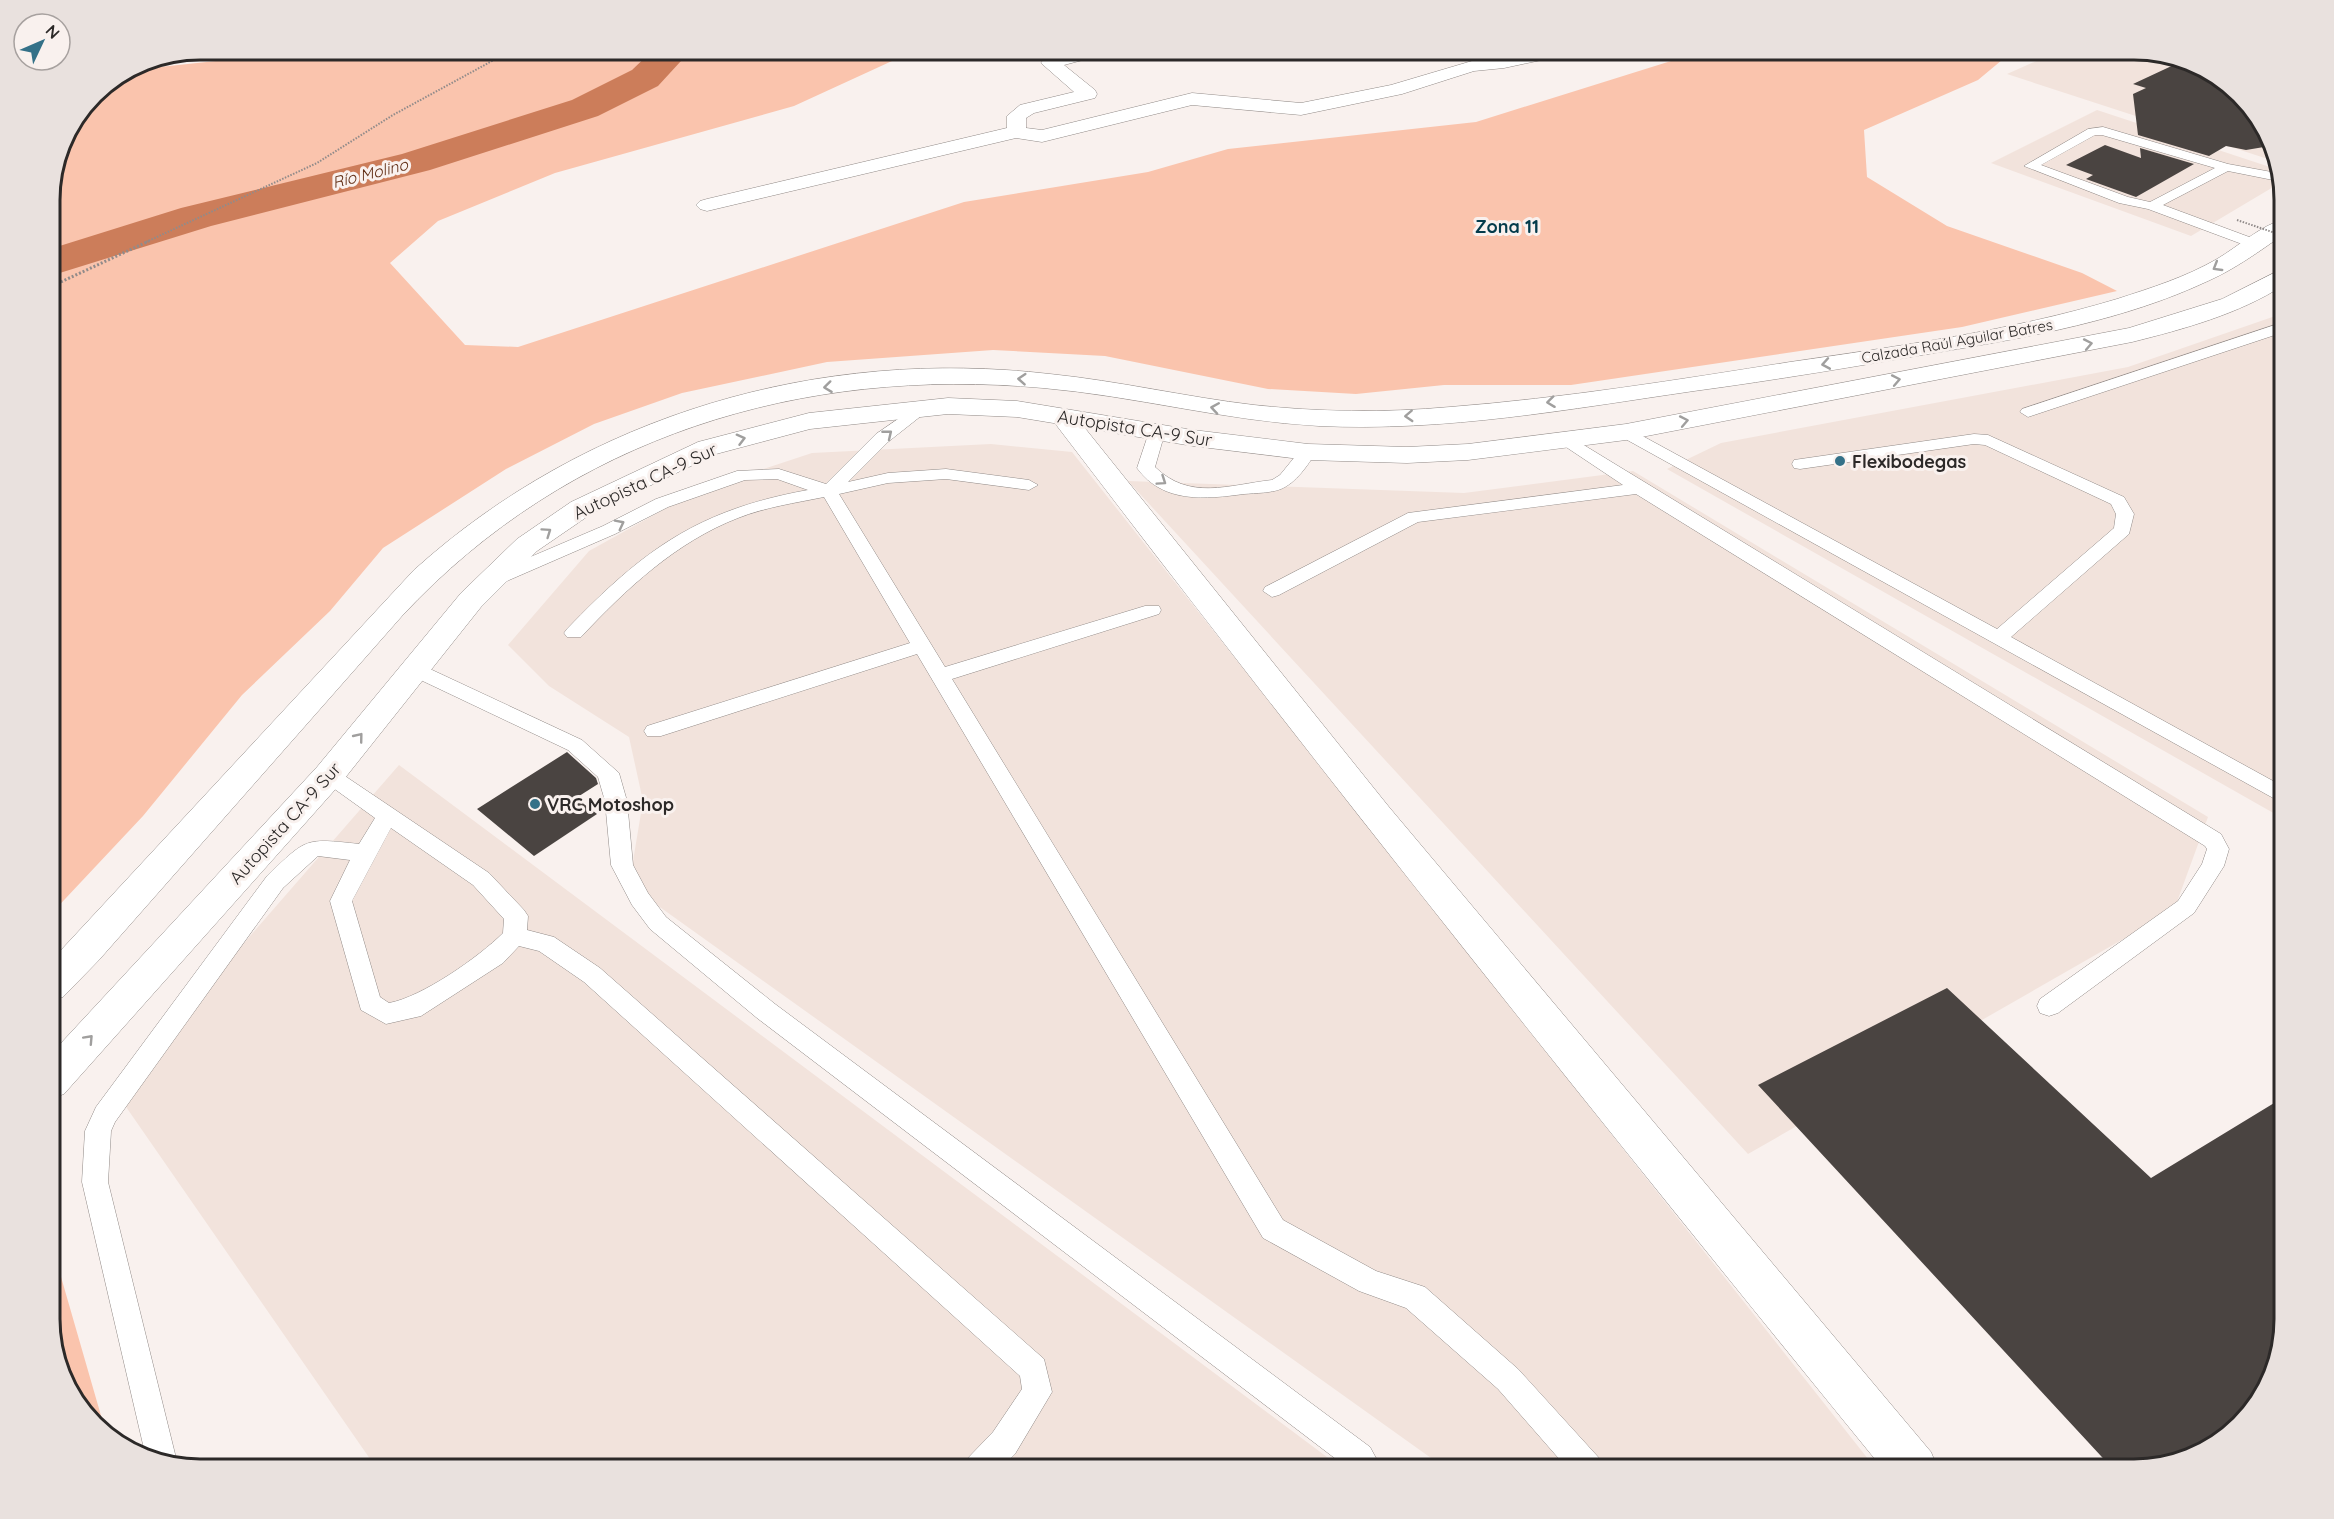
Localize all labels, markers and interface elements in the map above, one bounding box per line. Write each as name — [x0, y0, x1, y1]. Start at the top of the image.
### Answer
north arrow — [12, 12, 72, 72]
text: N — [42, 20, 64, 43]
water label: Río Molino — [330, 154, 411, 192]
district label: Zona 11 — [1475, 215, 1539, 238]
one-way arrow — [2213, 259, 2223, 271]
street label: Calzada Raúl Aguilar Batres — [1860, 315, 2054, 367]
one-way arrow — [2082, 338, 2092, 351]
one-way arrow — [1821, 358, 1831, 370]
one-way arrow — [1018, 373, 1027, 386]
one-way arrow — [1891, 374, 1901, 387]
one-way arrow — [823, 381, 832, 393]
one-way arrow — [1546, 396, 1556, 408]
one-way arrow — [1210, 403, 1219, 415]
street label: Autopista CA-9 Sur — [1056, 404, 1214, 452]
one-way arrow — [1405, 409, 1414, 422]
one-way arrow — [1679, 415, 1689, 428]
one-way arrow — [881, 430, 892, 441]
one-way arrow — [735, 434, 745, 446]
street label: Autopista CA-9 Sur — [569, 438, 721, 524]
place label: Flexibodegas — [1852, 450, 1966, 473]
marker: Flexibodegas — [1833, 454, 1847, 468]
one-way arrow — [1155, 474, 1166, 485]
one-way arrow — [614, 520, 625, 532]
one-way arrow — [540, 528, 551, 539]
one-way arrow — [352, 733, 363, 744]
street label: Autopista CA-9 Sur — [224, 757, 346, 889]
place label: VRC Motoshop — [547, 793, 674, 816]
marker: VRC Motoshop — [528, 797, 542, 811]
one-way arrow — [82, 1035, 93, 1046]

